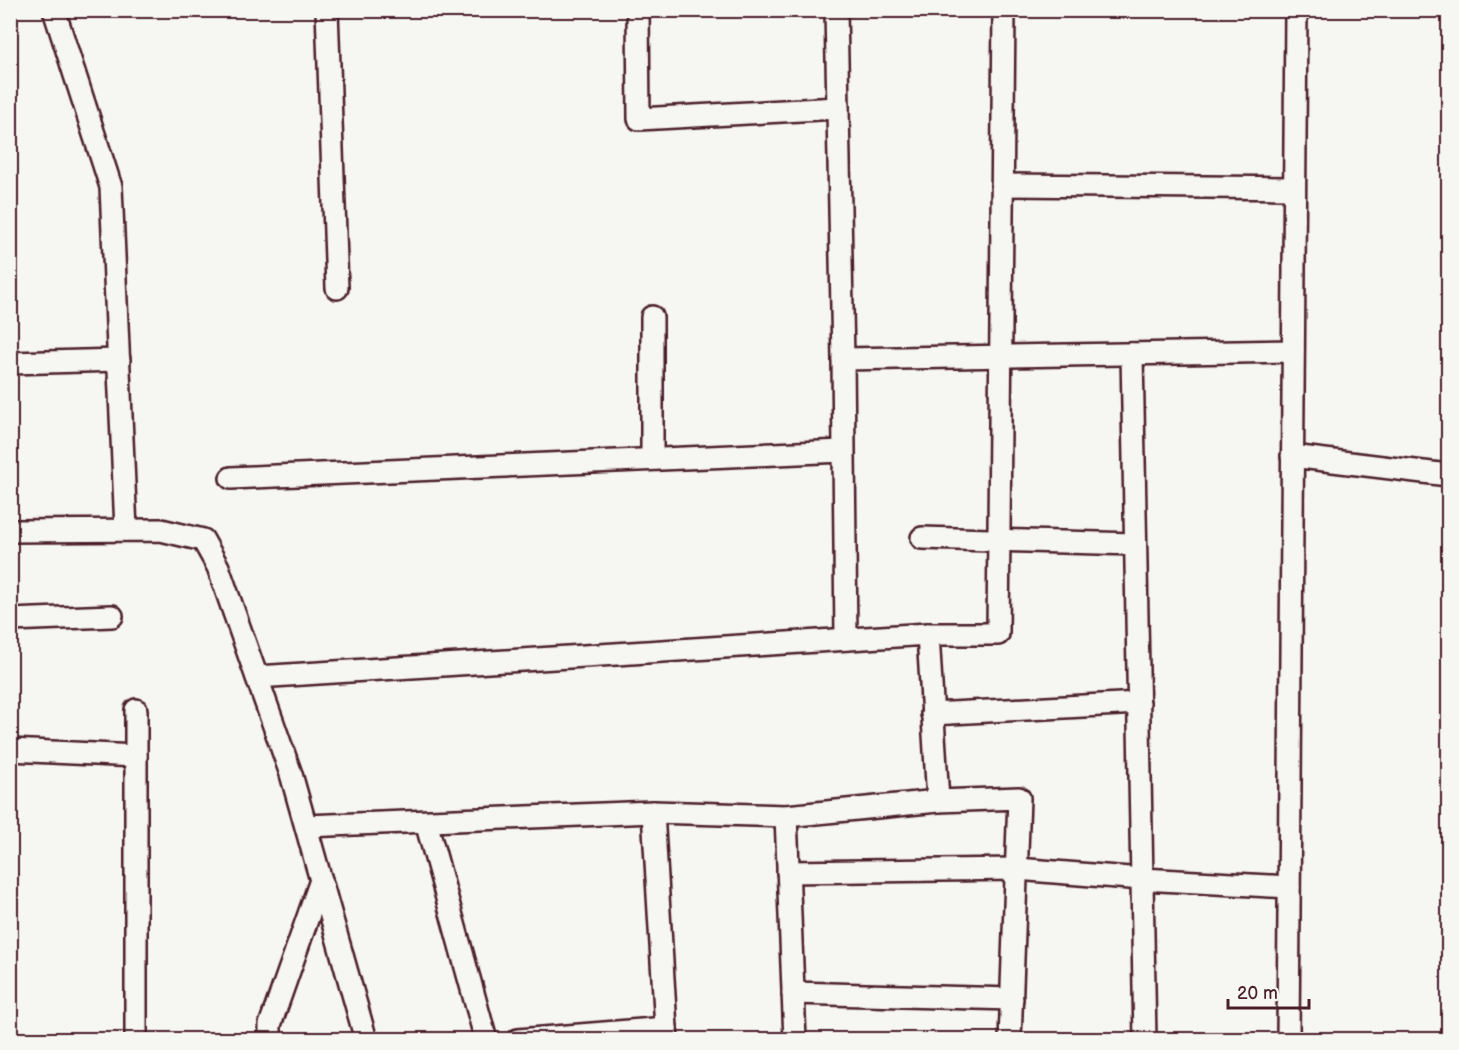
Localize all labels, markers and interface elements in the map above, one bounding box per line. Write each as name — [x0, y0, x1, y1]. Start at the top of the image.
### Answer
scale bar — [1228, 972, 1309, 1010]
text: 20 m — [1237, 983, 1278, 1004]

